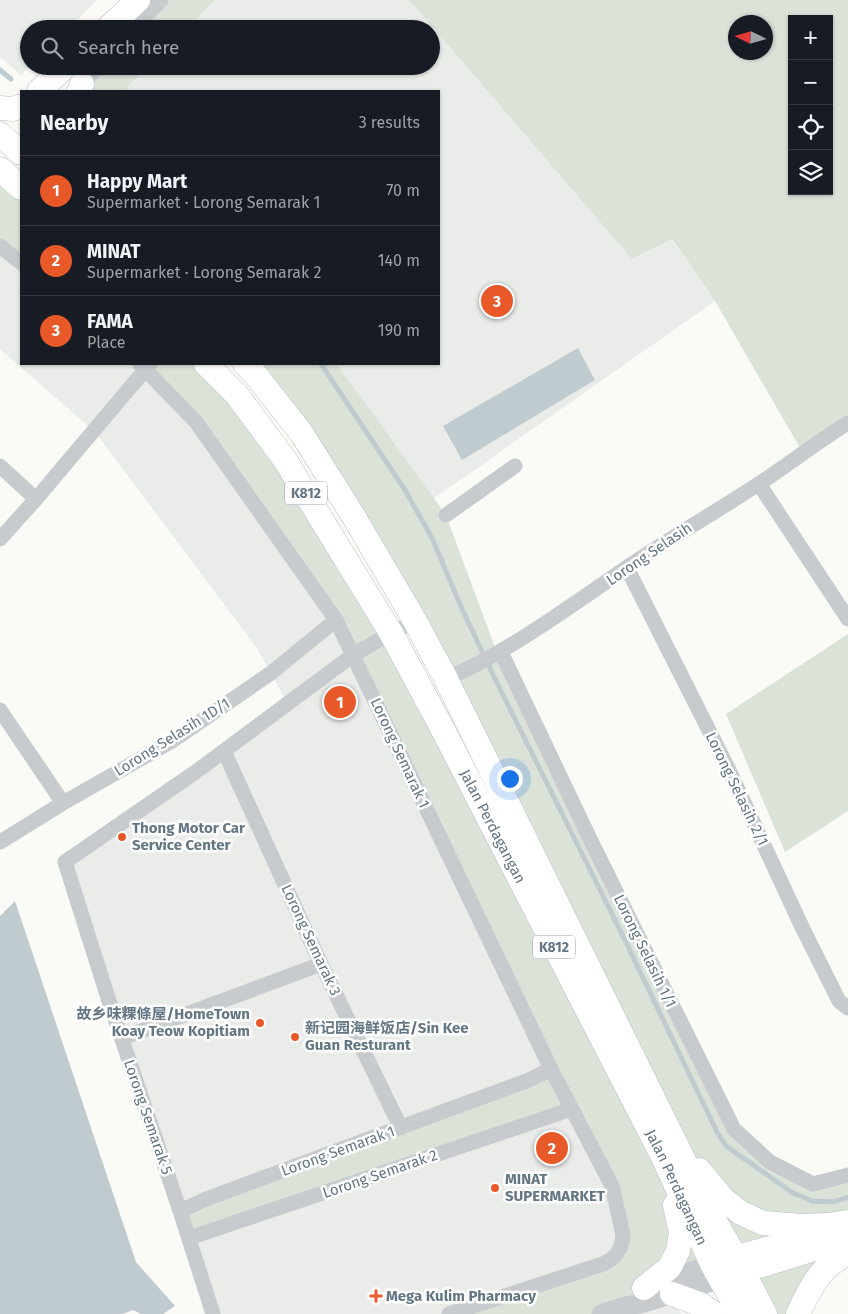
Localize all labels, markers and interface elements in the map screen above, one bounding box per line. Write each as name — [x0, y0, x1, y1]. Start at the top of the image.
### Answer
north arrow — [728, 15, 773, 60]
map controls — [788, 15, 833, 195]
button: + — [788, 15, 833, 60]
search box — [20, 20, 440, 75]
icon: search — [38, 34, 66, 62]
text: Search here — [78, 36, 179, 59]
button: − — [788, 60, 833, 105]
button: locate — [788, 105, 833, 150]
text: Nearby — [40, 110, 108, 136]
text: 3 results — [359, 113, 420, 132]
button: layers — [788, 150, 833, 195]
text: Happy Mart — [87, 170, 187, 193]
text: 1 — [52, 181, 60, 200]
text: 70 m — [386, 181, 420, 200]
text: Supermarket · Lorong Semarak 1 — [87, 193, 320, 212]
text: MINAT — [87, 240, 141, 263]
text: 2 — [52, 251, 60, 270]
text: 140 m — [378, 251, 420, 270]
text: Supermarket · Lorong Semarak 2 — [87, 263, 321, 282]
pin: 3 — [481, 282, 513, 320]
text: FAMA — [87, 310, 133, 333]
text: 3 — [52, 321, 60, 340]
text: 190 m — [378, 321, 420, 340]
text: Place — [87, 333, 126, 352]
road number: K812 — [285, 482, 327, 504]
street label: Lorong Selasih — [603, 519, 695, 589]
pin: 1 — [324, 683, 356, 721]
street label: Lorong Selasih 1D/1 — [111, 694, 233, 780]
street label: Lorong Semarak 1 — [367, 695, 433, 811]
street label: Lorong Selasih 2/1 — [702, 729, 772, 849]
street label: Jalan Perdagangan — [456, 766, 529, 886]
your location — [497, 766, 523, 792]
place label: Thong Motor Car Service Center — [132, 819, 246, 854]
marker: Thong Motor Car Service Center — [116, 831, 128, 843]
street label: Lorong Semarak 3 — [277, 882, 345, 998]
street label: Lorong Selasih 1/1 — [610, 892, 680, 1010]
road number: K812 — [533, 936, 575, 959]
place label: 故乡味粿條屋/HomeTown Koay Teow Kopitiam — [77, 1005, 250, 1040]
marker: 故乡味粿條屋/HomeTown Koay Teow Kopitiam — [254, 1017, 266, 1029]
place label: 新记园海鲜饭店/Sin Kee Guan Resturant — [305, 1019, 469, 1054]
marker: 新记园海鲜饭店/Sin Kee Guan Resturant — [289, 1031, 301, 1043]
street label: Lorong Semarak 5 — [120, 1057, 176, 1177]
street label: Lorong Semarak 1 — [279, 1122, 397, 1180]
street label: Jalan Perdagangan — [641, 1126, 711, 1248]
pin: 2 — [536, 1129, 568, 1167]
street label: Lorong Semarak 2 — [320, 1146, 440, 1202]
place label: MINAT SUPERMARKET — [505, 1170, 606, 1205]
marker: MINAT SUPERMARKET — [489, 1182, 501, 1194]
place label: Mega Kulim Pharmacy — [386, 1287, 536, 1305]
marker: Mega Kulim Pharmacy — [370, 1290, 382, 1302]

